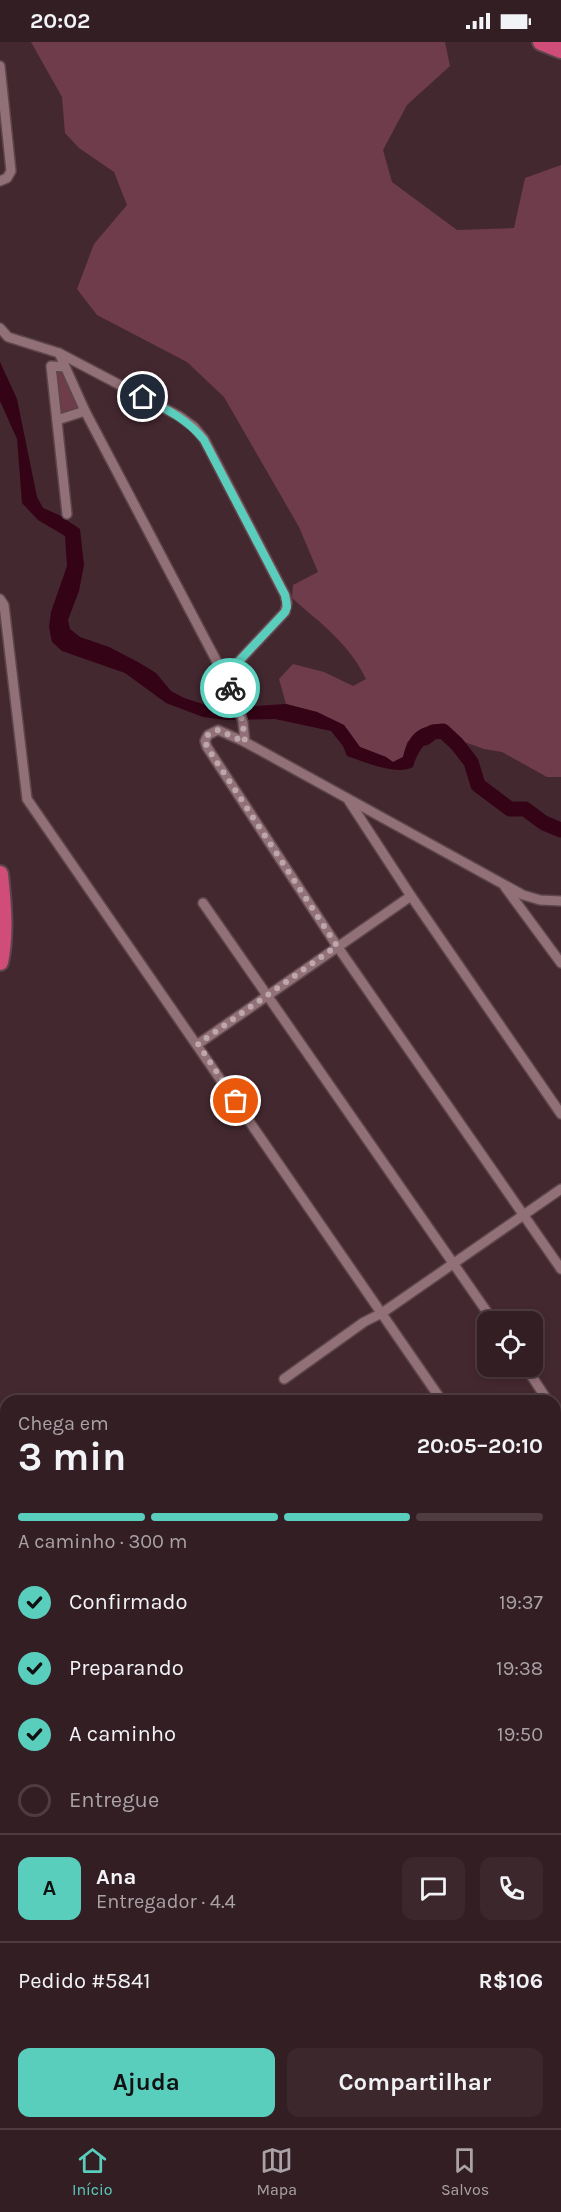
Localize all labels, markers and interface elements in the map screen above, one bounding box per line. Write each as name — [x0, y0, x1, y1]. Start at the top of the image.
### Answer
text: 20:02 — [30, 8, 90, 34]
pin — [117, 371, 168, 422]
icon: home — [126, 380, 159, 413]
courier — [200, 658, 260, 718]
icon: bike — [214, 672, 247, 705]
pin — [210, 1075, 261, 1126]
icon: bag — [219, 1084, 252, 1117]
map controls — [477, 1311, 543, 1377]
button: locate — [477, 1311, 543, 1377]
text: Chega em — [18, 1412, 109, 1435]
text: 20:05–20:10 — [417, 1433, 543, 1459]
text: 3 min — [18, 1434, 126, 1480]
text: A caminho · 300 m — [18, 1530, 187, 1553]
icon: check — [18, 1586, 51, 1619]
text: Confirmado — [69, 1589, 188, 1615]
text: 19:37 — [499, 1591, 543, 1614]
icon: check — [18, 1652, 51, 1685]
text: Preparando — [69, 1655, 184, 1681]
text: 19:38 — [496, 1657, 543, 1680]
icon: check — [18, 1718, 51, 1751]
text: A caminho — [69, 1721, 176, 1747]
text: 19:50 — [497, 1723, 543, 1746]
text: Entregue — [69, 1787, 159, 1813]
button: chat — [402, 1857, 465, 1920]
button: phone — [480, 1857, 543, 1920]
text: Ana — [96, 1864, 136, 1890]
text: A — [43, 1875, 56, 1901]
text: Entregador · 4.4 — [96, 1890, 236, 1913]
text: Pedido #5841 — [18, 1968, 151, 1994]
text: R$106 — [479, 1968, 543, 1994]
button: Ajuda — [18, 2048, 275, 2117]
button: Compartilhar — [287, 2048, 543, 2117]
tab: Início — [72, 2144, 113, 2199]
tab: Mapa — [256, 2144, 297, 2199]
tab: Salvos — [441, 2144, 489, 2199]

